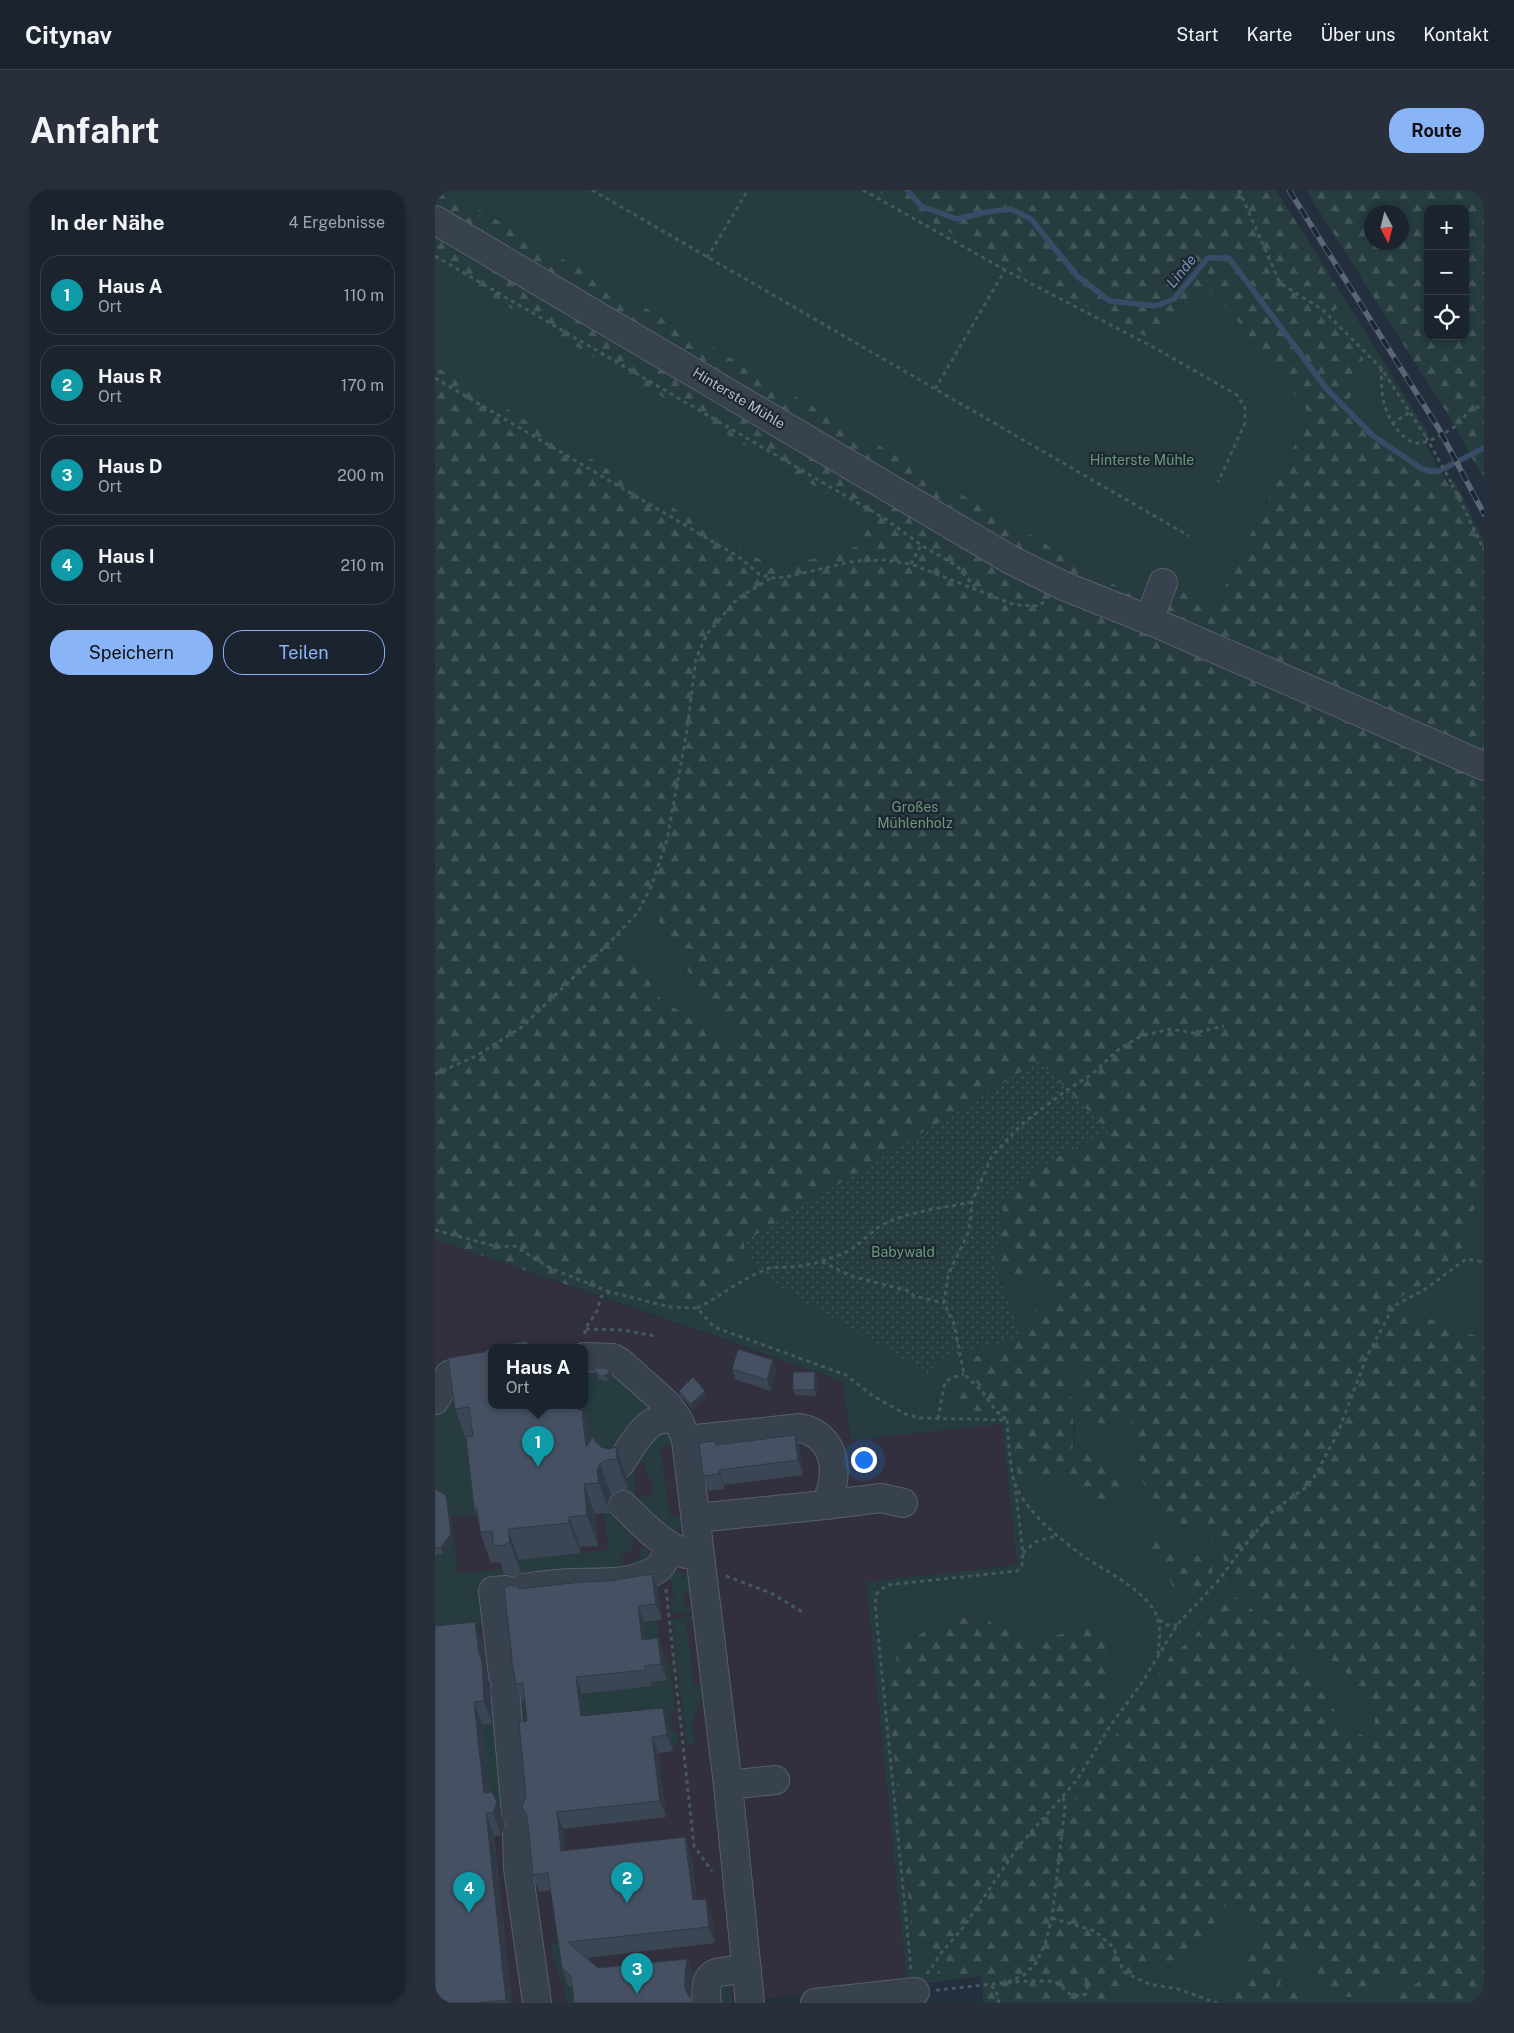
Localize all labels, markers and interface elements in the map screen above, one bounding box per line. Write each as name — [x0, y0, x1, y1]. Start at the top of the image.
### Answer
text: Citynav — [25, 21, 112, 49]
text: Start — [1176, 24, 1219, 45]
text: Karte — [1247, 24, 1292, 45]
text: Über uns — [1320, 24, 1395, 45]
text: Kontakt — [1423, 24, 1489, 45]
button: Route — [1389, 108, 1484, 153]
text: Anfahrt — [30, 110, 160, 151]
north arrow — [1364, 205, 1409, 250]
map controls — [1424, 205, 1469, 340]
button: + — [1424, 205, 1469, 250]
text: In der Nähe — [50, 210, 165, 235]
text: 4 Ergebnisse — [289, 213, 385, 232]
button: − — [1424, 250, 1469, 295]
water label: Linde — [1163, 251, 1199, 291]
text: Haus A — [98, 275, 163, 297]
text: 1 — [64, 286, 70, 305]
text: 110 m — [343, 286, 384, 305]
button: locate — [1424, 295, 1469, 340]
text: Ort — [98, 297, 122, 316]
street label: Hinterste Mühle — [690, 364, 788, 432]
text: Haus R — [98, 365, 162, 387]
text: 2 — [62, 376, 72, 395]
text: 170 m — [341, 376, 384, 395]
text: Ort — [98, 387, 122, 406]
park label: Hinterste Mühle — [1090, 452, 1194, 468]
text: Haus D — [98, 455, 163, 477]
text: 3 — [62, 466, 72, 485]
text: 200 m — [337, 466, 384, 485]
text: Ort — [98, 477, 122, 496]
text: Haus I — [98, 545, 155, 567]
text: 4 — [62, 556, 72, 575]
text: 210 m — [340, 556, 384, 575]
text: Ort — [98, 567, 122, 586]
button: Speichern — [50, 630, 213, 675]
button: Teilen — [223, 630, 385, 675]
park label: Großes Mühlenholz — [877, 799, 953, 831]
park label: Babywald — [871, 1244, 935, 1260]
popup — [488, 1344, 588, 1409]
text: Haus A — [506, 1356, 570, 1378]
text: Ort — [506, 1378, 530, 1397]
pin: 1 — [522, 1426, 554, 1467]
your location — [851, 1447, 877, 1473]
pin: 2 — [611, 1862, 643, 1903]
pin: 4 — [453, 1872, 485, 1913]
pin: 3 — [621, 1953, 653, 1994]

